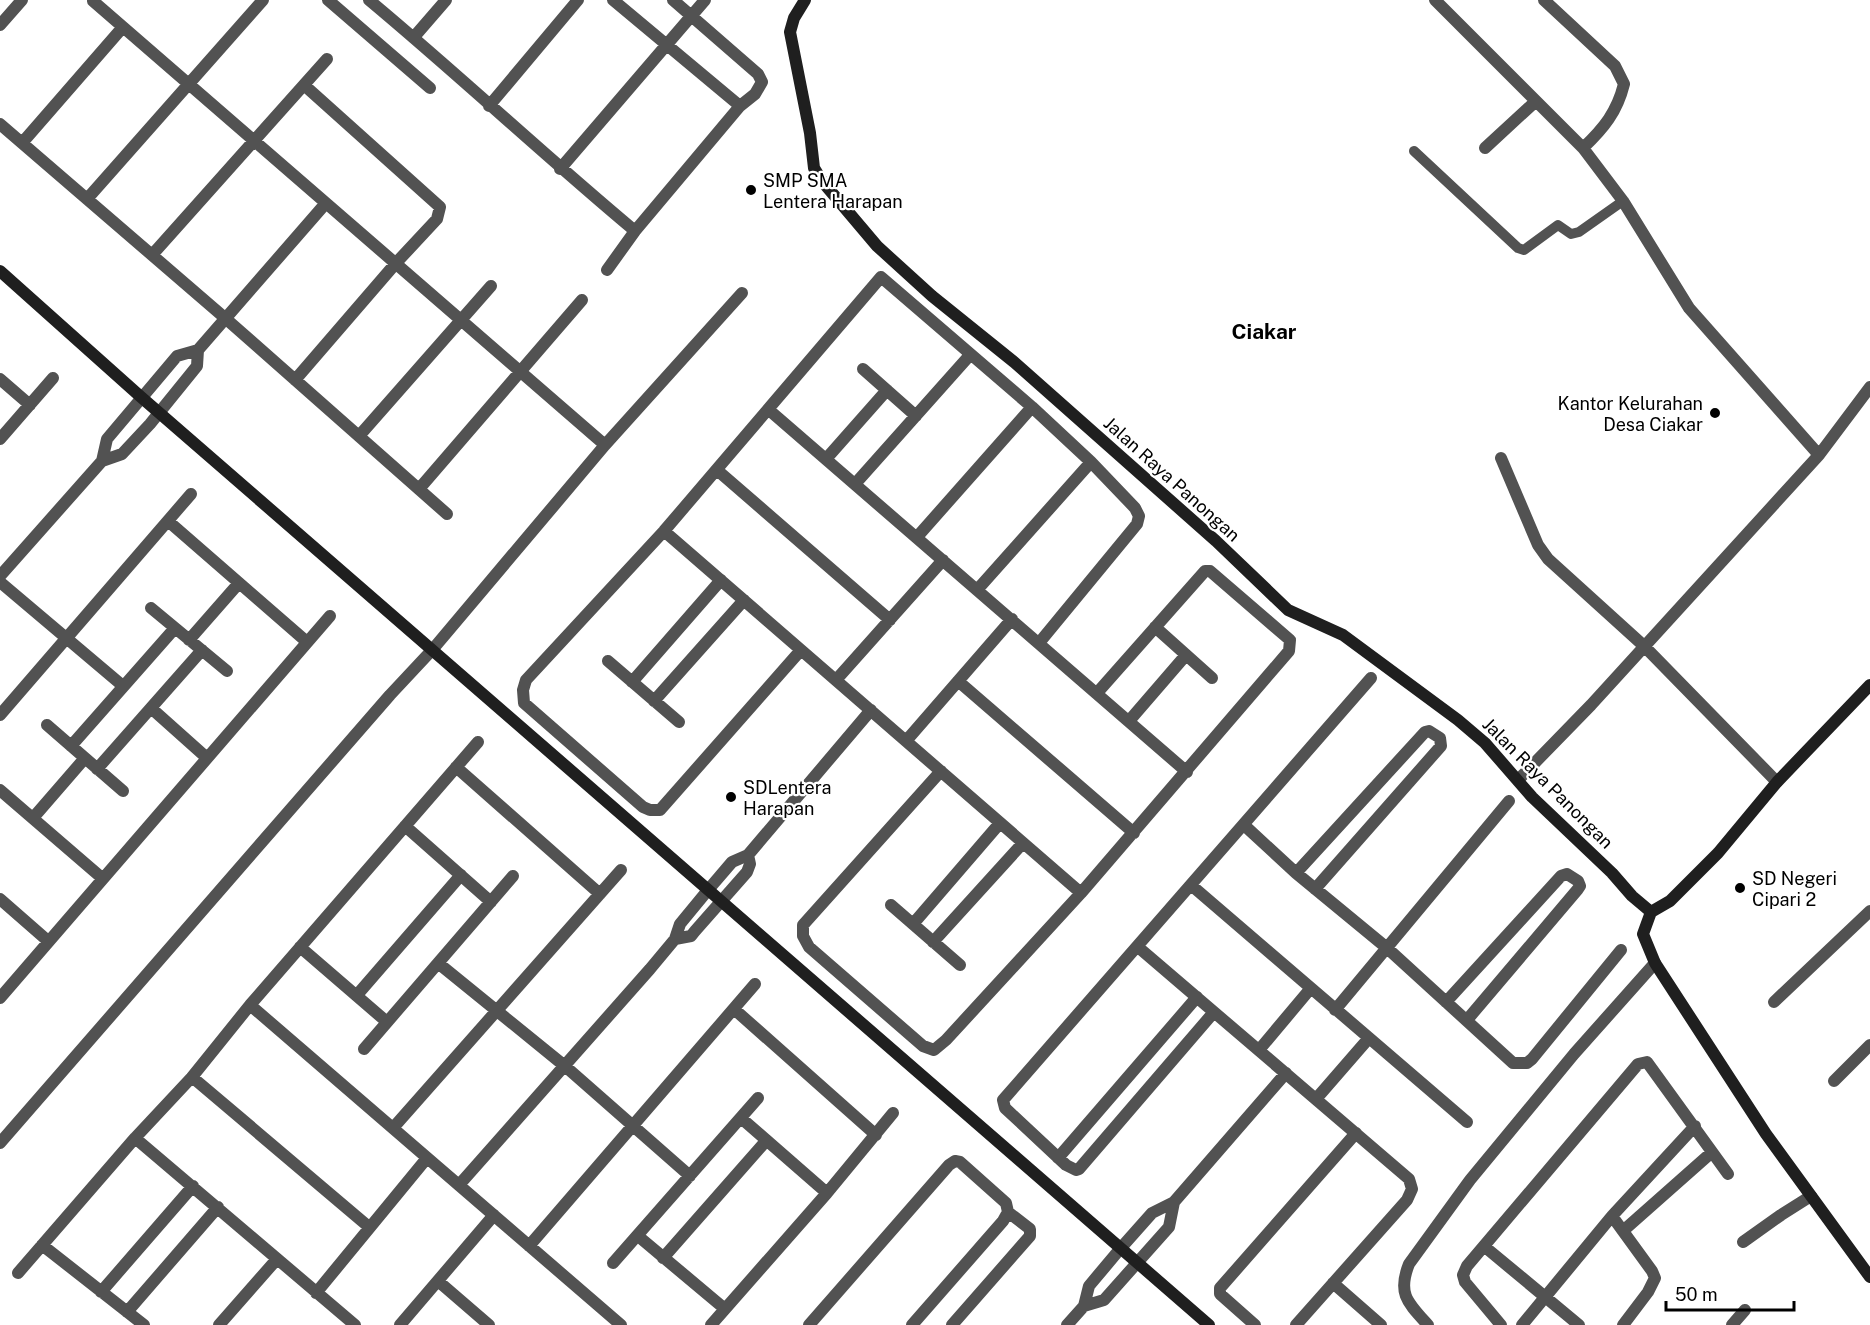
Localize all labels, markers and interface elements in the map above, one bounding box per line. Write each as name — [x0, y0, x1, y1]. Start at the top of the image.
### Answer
place label: SMP SMA Lentera Harapan — [763, 170, 903, 212]
marker: SMP SMA Lentera Harapan — [744, 183, 758, 197]
district label: Ciakar — [1232, 319, 1297, 344]
place label: Kantor Kelurahan Desa Ciakar — [1558, 393, 1703, 435]
marker: Kantor Kelurahan Desa Ciakar — [1708, 406, 1722, 420]
street label: Jalan Raya Panongan — [1100, 412, 1244, 546]
street label: Jalan Raya Panongan — [1478, 713, 1618, 853]
place label: SDLentera Harapan — [743, 777, 831, 819]
marker: SDLentera Harapan — [724, 790, 738, 804]
place label: SD Negeri Cipari 2 — [1752, 868, 1837, 910]
marker: SD Negeri Cipari 2 — [1733, 881, 1747, 895]
scale bar — [1666, 1274, 1794, 1312]
text: 50 m — [1675, 1284, 1718, 1305]

